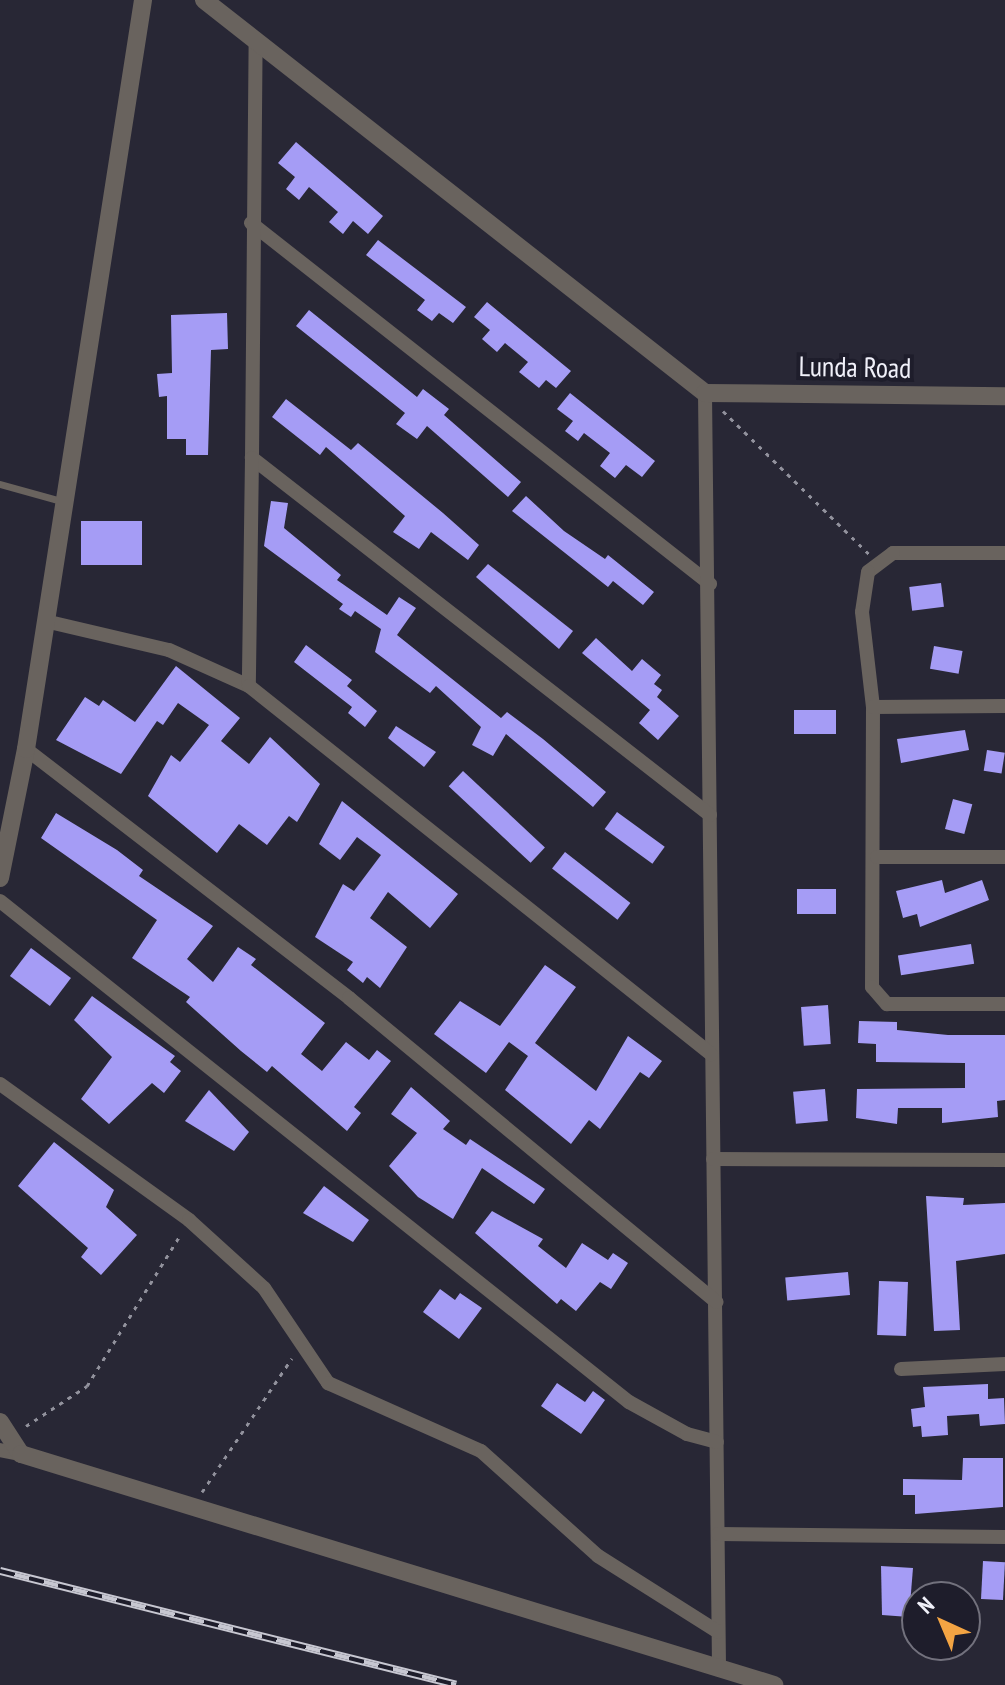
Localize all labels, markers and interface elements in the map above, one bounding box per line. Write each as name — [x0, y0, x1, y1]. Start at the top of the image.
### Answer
street label: Lunda Road — [798, 349, 912, 385]
north arrow — [901, 1581, 981, 1661]
text: N — [912, 1591, 940, 1619]

